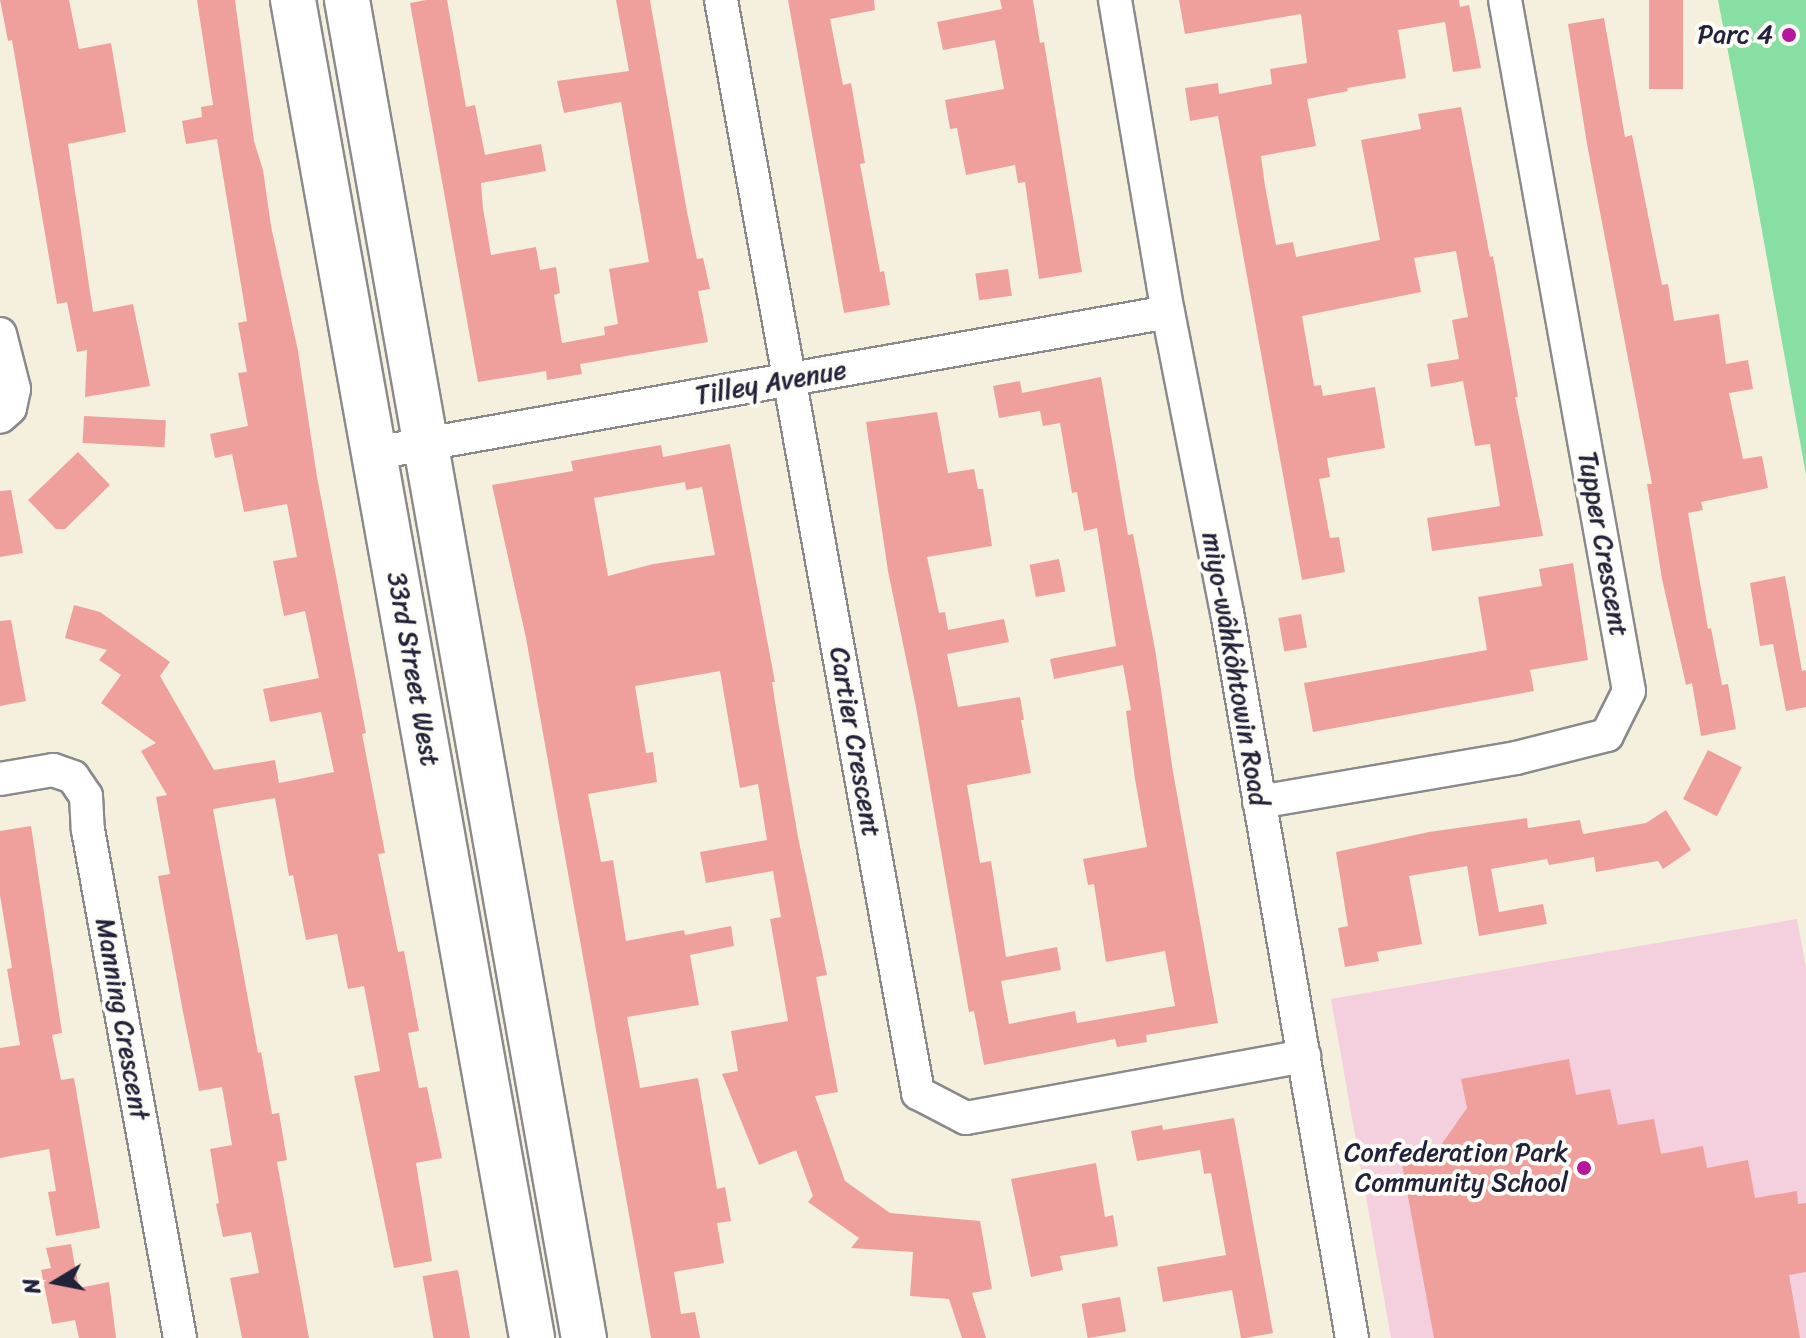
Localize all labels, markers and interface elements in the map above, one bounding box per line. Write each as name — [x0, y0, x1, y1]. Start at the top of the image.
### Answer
place label: Parc 4 — [1698, 19, 1773, 51]
marker: Parc 4 — [1780, 26, 1798, 44]
street label: Tilley Avenue — [693, 354, 849, 412]
street label: Tupper Crescent — [1571, 449, 1635, 639]
street label: miyo-wâhkôhtowin Road — [1196, 530, 1274, 808]
street label: 33rd Street West — [380, 568, 446, 770]
street label: Cartier Crescent — [823, 645, 887, 839]
street label: Manning Crescent — [89, 914, 155, 1124]
place label: Confederation Park Community School — [1344, 1137, 1568, 1198]
marker: Confederation Park Community School — [1575, 1159, 1593, 1177]
north arrow — [16, 1242, 96, 1322]
text: N — [11, 1275, 52, 1297]

